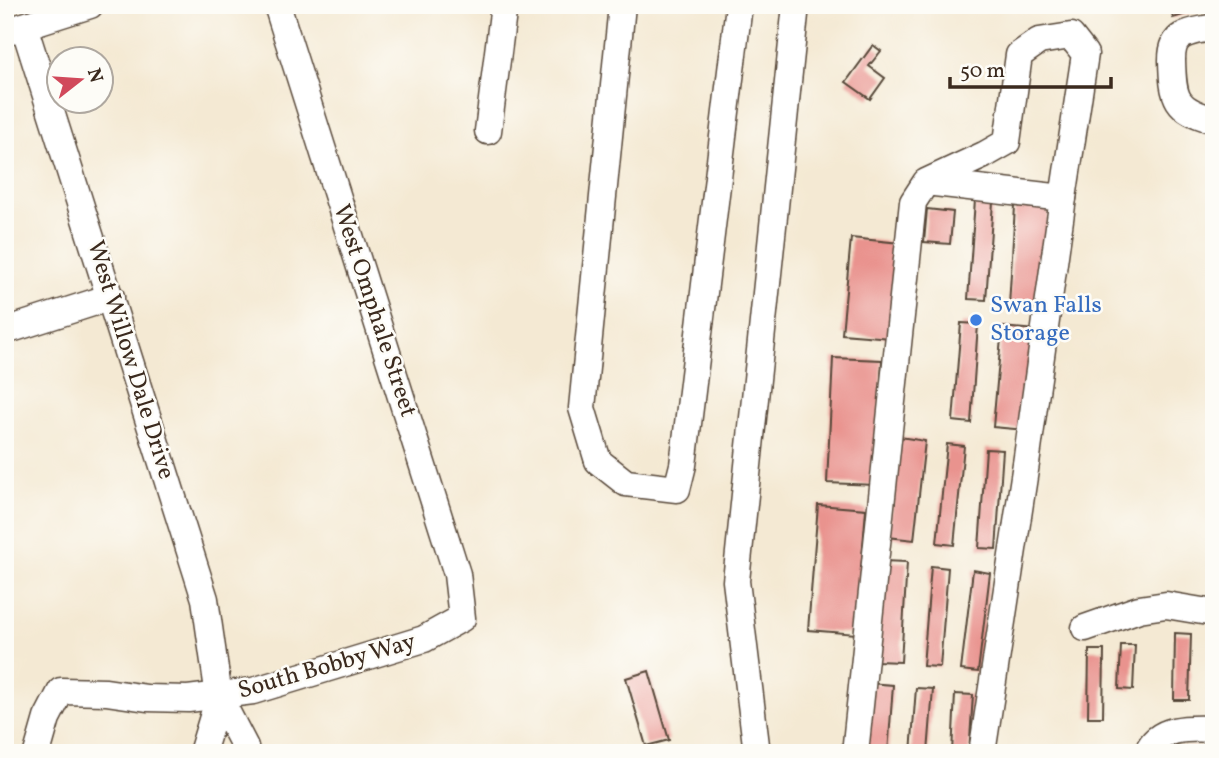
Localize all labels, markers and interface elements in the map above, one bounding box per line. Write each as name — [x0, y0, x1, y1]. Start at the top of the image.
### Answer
north arrow — [46, 46, 116, 116]
scale bar — [950, 46, 1110, 90]
text: 50 m — [960, 57, 1005, 86]
text: N — [80, 65, 109, 86]
street label: West Omphale Street — [324, 200, 424, 422]
street label: West Willow Dale Drive — [78, 237, 182, 483]
place label: Swan Falls Storage — [990, 289, 1102, 351]
marker: Swan Falls Storage — [968, 312, 984, 328]
street label: South Bobby Way — [234, 625, 420, 709]

